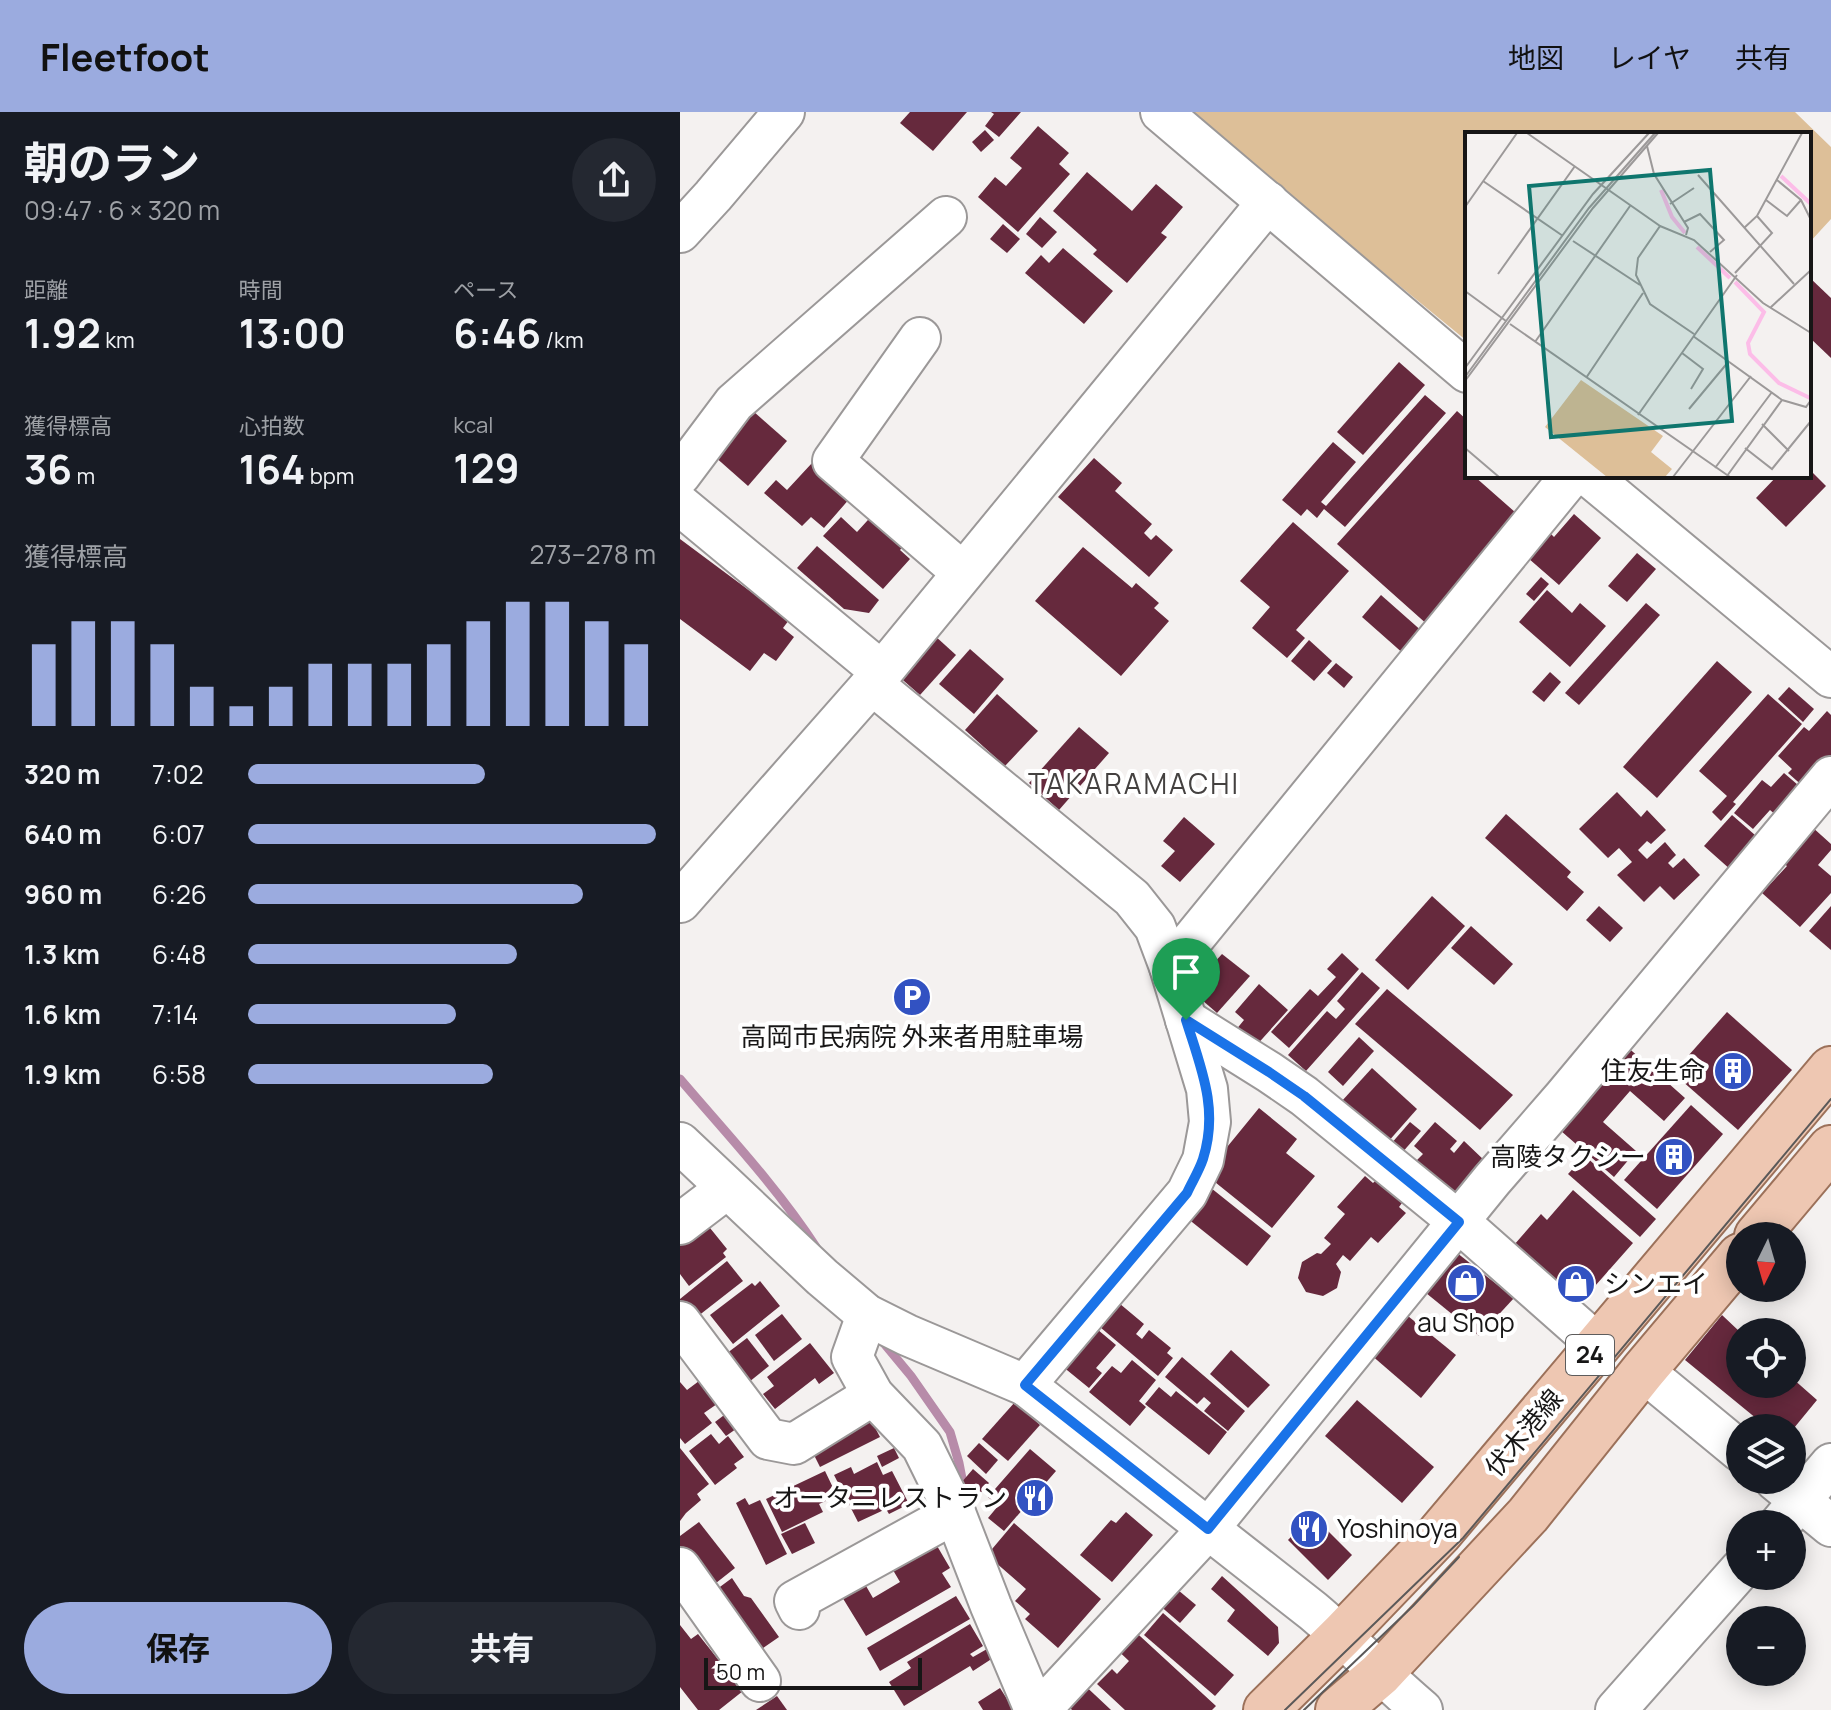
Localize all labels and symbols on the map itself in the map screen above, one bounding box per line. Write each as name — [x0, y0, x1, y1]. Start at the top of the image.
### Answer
inset map — [1465, 132, 1811, 478]
district label: TAKARAMACHI — [1028, 764, 1240, 802]
pin — [1152, 938, 1220, 1020]
parking icon: 高岡市民病院 外来者用駐車場 — [891, 976, 933, 1018]
place label: 高岡市民病院 外来者用駐車場 — [740, 1018, 1084, 1054]
building icon: 住友生命 — [1712, 1050, 1754, 1092]
place label: 住友生命 — [1601, 1052, 1705, 1088]
building icon: 高陵タクシー — [1653, 1136, 1695, 1178]
place label: 高陵タクシー — [1490, 1138, 1646, 1174]
north arrow — [1726, 1222, 1806, 1302]
shop icon: au Shop — [1445, 1262, 1487, 1304]
shop icon: シンエイ — [1555, 1263, 1597, 1305]
place label: シンエイ — [1604, 1265, 1708, 1301]
place label: au Shop — [1417, 1304, 1515, 1340]
road number: 24 — [1566, 1335, 1614, 1375]
street label: 伏木港線 — [1476, 1381, 1570, 1484]
restaurant icon: オータニレストラン — [1014, 1477, 1056, 1519]
place label: オータニレストラン — [773, 1479, 1007, 1515]
restaurant icon: Yoshinoya — [1288, 1508, 1330, 1550]
place label: Yoshinoya — [1337, 1510, 1458, 1546]
scale bar — [704, 1654, 922, 1690]

